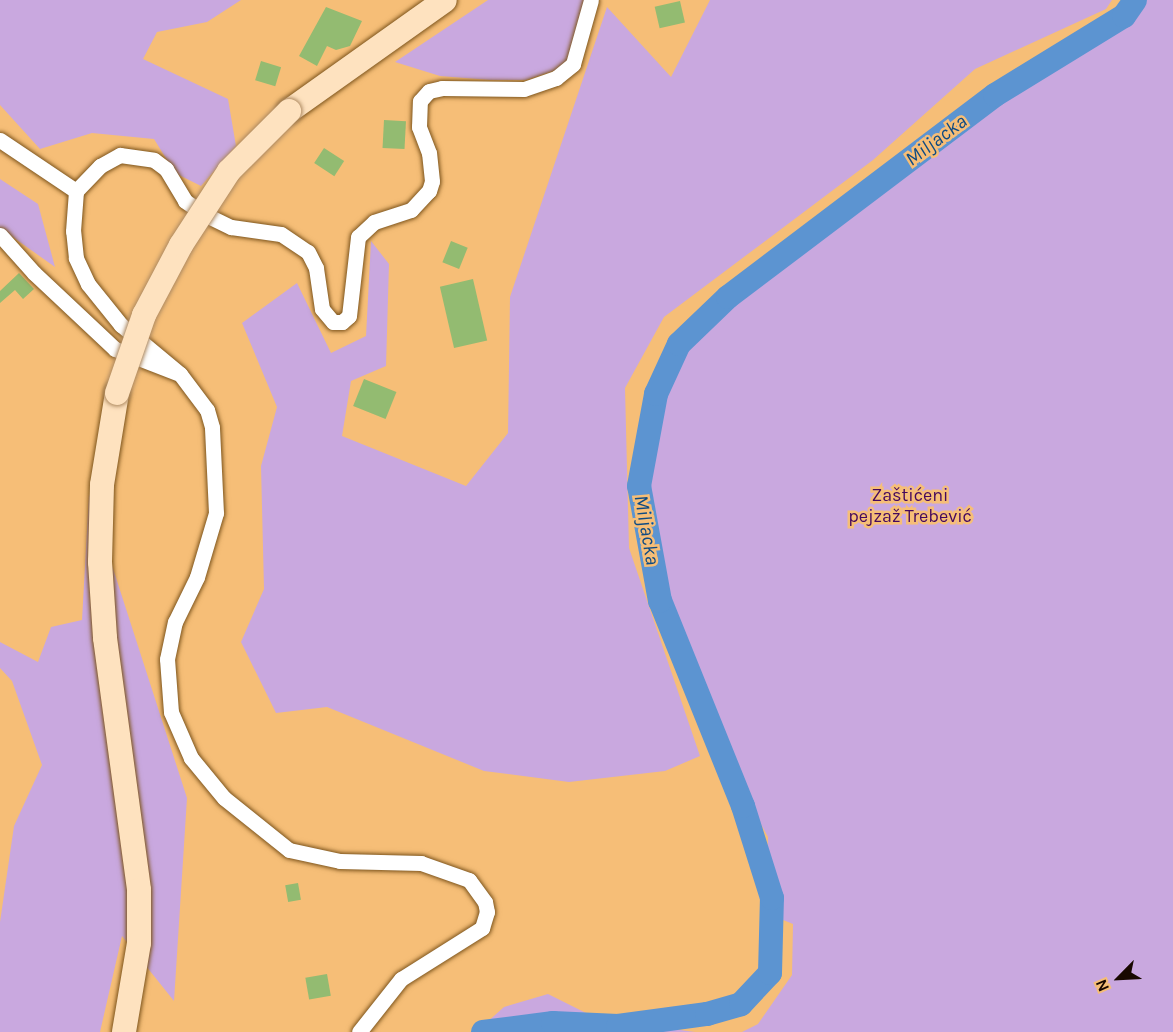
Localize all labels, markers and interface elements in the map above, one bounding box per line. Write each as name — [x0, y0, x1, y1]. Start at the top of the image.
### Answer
water label: Miljacka — [900, 109, 972, 171]
park label: Zaštićeni pejzaž Trebević — [848, 485, 972, 528]
water label: Miljacka — [629, 493, 665, 567]
north arrow — [1089, 948, 1149, 1008]
text: N — [1091, 976, 1113, 995]

